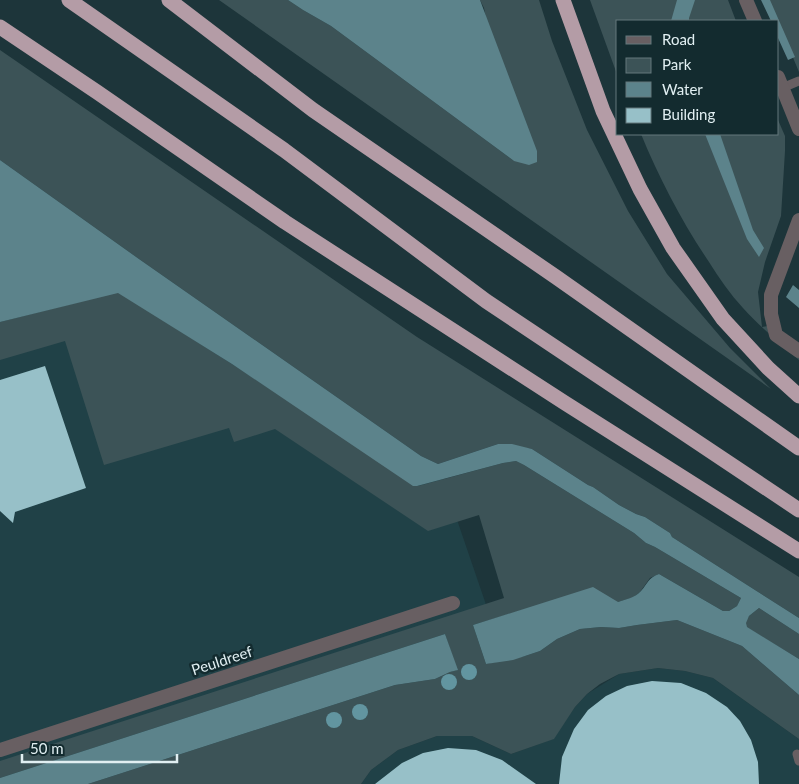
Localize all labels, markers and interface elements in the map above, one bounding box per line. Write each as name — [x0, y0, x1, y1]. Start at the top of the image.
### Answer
legend — [616, 20, 779, 135]
text: Road — [662, 30, 695, 48]
text: Park — [662, 55, 692, 73]
text: Water — [662, 80, 703, 98]
text: Building — [662, 105, 715, 123]
street label: Peuldreef — [189, 642, 255, 678]
scale bar — [22, 732, 178, 764]
text: 50 m — [30, 739, 64, 757]

